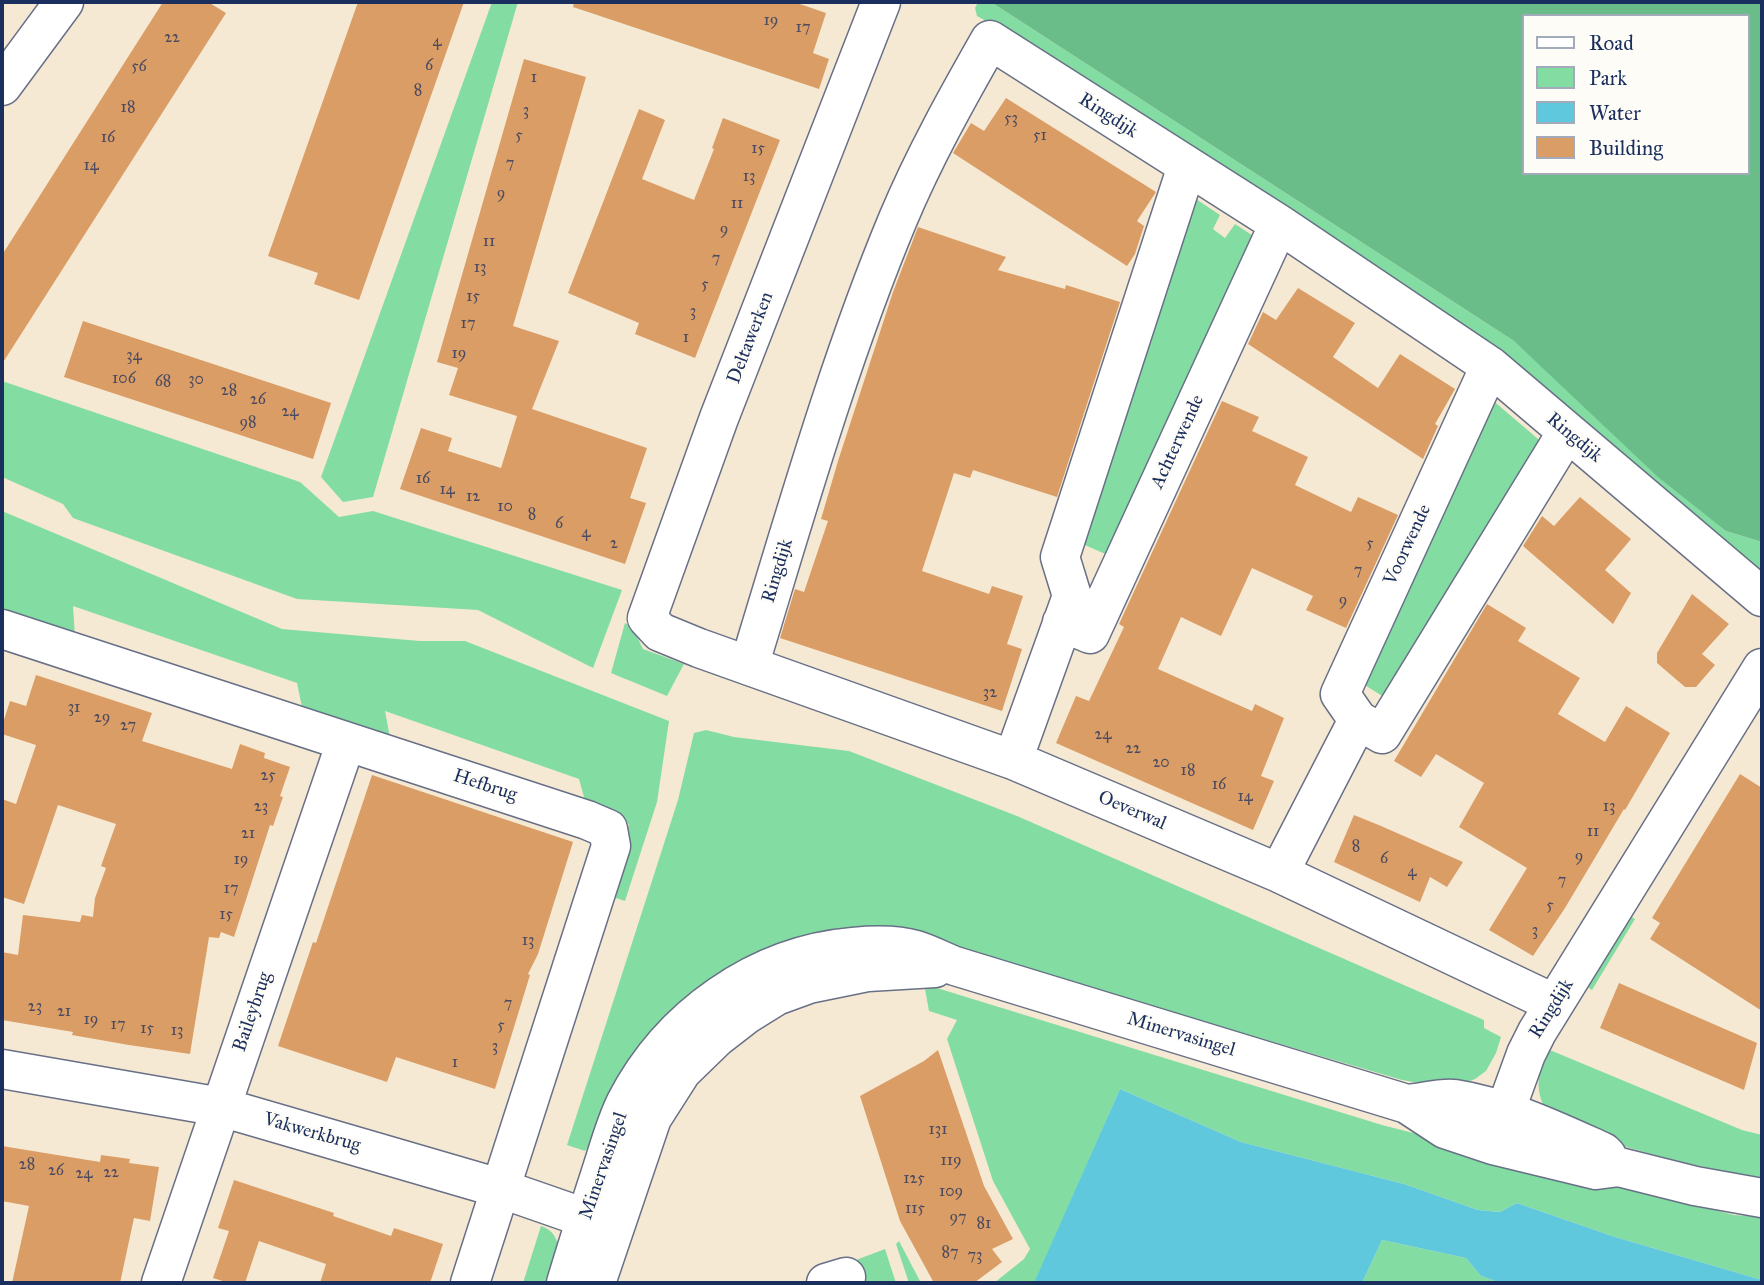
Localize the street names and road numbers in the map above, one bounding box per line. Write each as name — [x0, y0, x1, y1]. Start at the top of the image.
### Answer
street label: Ringdijk — [1074, 89, 1142, 143]
street label: Deltawerken — [723, 289, 779, 387]
street label: Achterwende — [1146, 391, 1210, 493]
street label: Ringdijk — [1541, 408, 1607, 468]
street label: Voorwende — [1379, 501, 1437, 589]
street label: Ringdijk — [757, 536, 799, 606]
street label: Hefbrug — [450, 765, 520, 807]
street label: Oeverwal — [1094, 786, 1170, 836]
street label: Baileybrug — [229, 969, 277, 1055]
street label: Ringdijk — [1525, 975, 1579, 1043]
street label: Minervasingel — [1124, 1008, 1238, 1062]
street label: Vakwerkbrug — [261, 1108, 363, 1158]
street label: Minervasingel — [575, 1109, 633, 1223]

